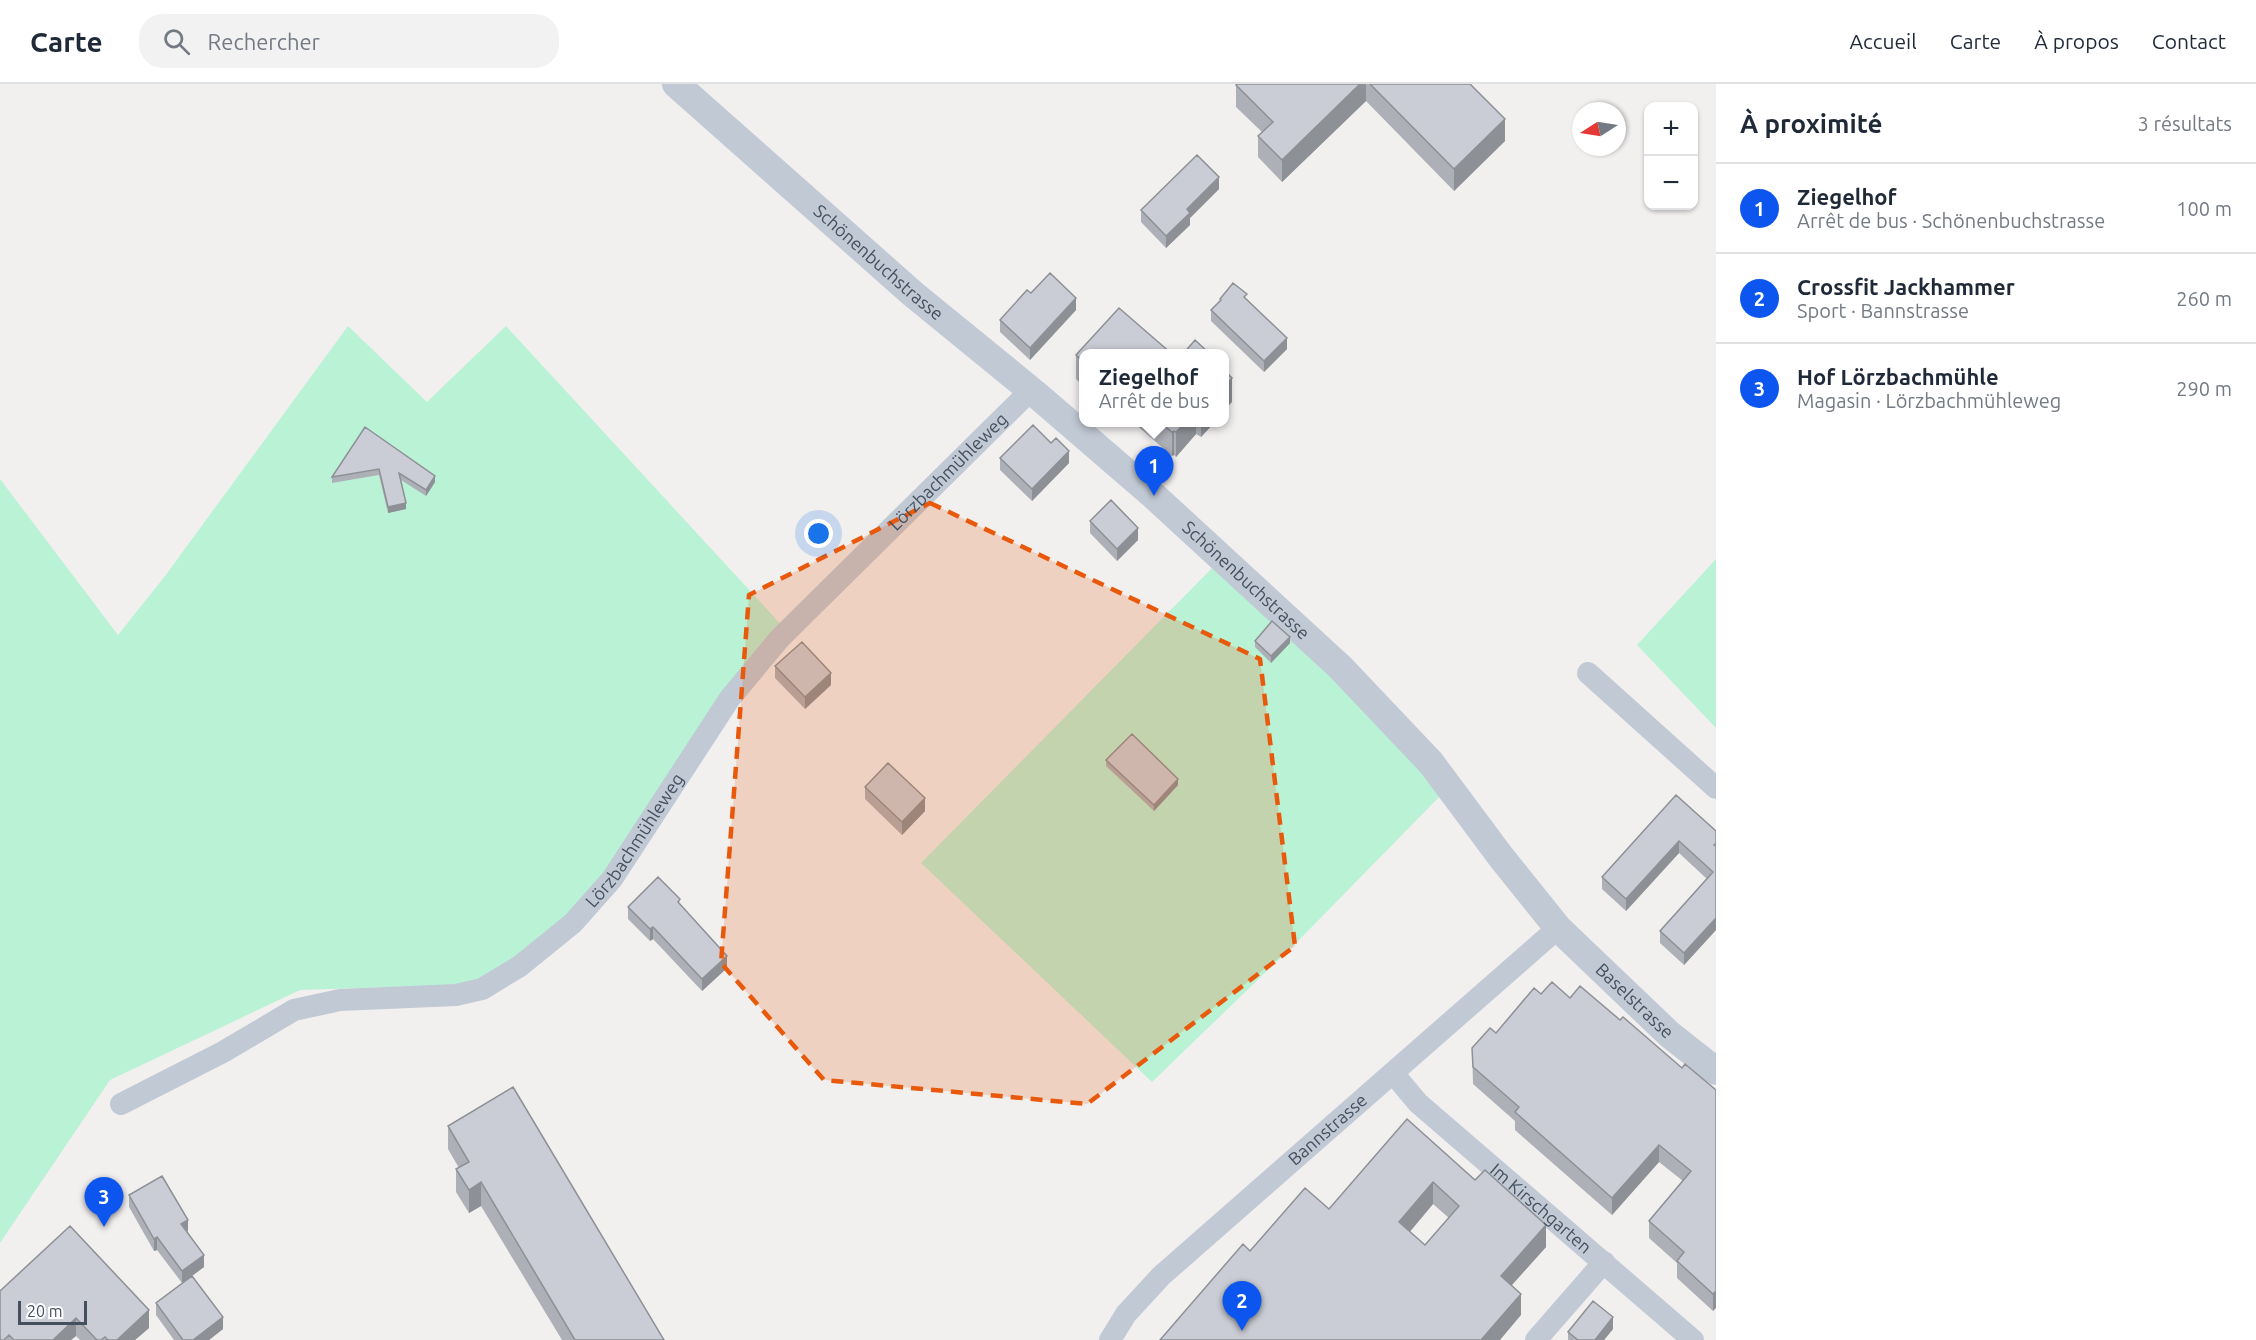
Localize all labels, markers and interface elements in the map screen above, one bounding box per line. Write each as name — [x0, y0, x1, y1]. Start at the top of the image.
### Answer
search box — [139, 14, 559, 68]
icon: search — [160, 25, 193, 58]
text: Carte — [30, 26, 103, 57]
text: Rechercher — [208, 29, 320, 54]
text: Accueil — [1849, 29, 1917, 53]
text: Carte — [1950, 29, 2001, 53]
text: À propos — [2034, 29, 2119, 53]
text: Contact — [2152, 29, 2226, 53]
north arrow — [1572, 102, 1626, 156]
map controls — [1644, 102, 1698, 210]
button: + — [1644, 102, 1698, 156]
text: À proximité — [1740, 109, 1882, 138]
text: 3 résultats — [2138, 112, 2232, 135]
button: − — [1644, 156, 1698, 210]
text: Ziegelhof — [1797, 184, 1897, 209]
text: 1 — [1754, 197, 1765, 220]
text: 100 m — [2176, 197, 2232, 220]
street label: Schönenbuchstrasse — [810, 200, 948, 324]
text: Arrêt de bus · Schönenbuchstrasse — [1797, 209, 2105, 232]
text: Crossfit Jackhammer — [1797, 274, 2015, 299]
text: 2 — [1754, 287, 1765, 310]
text: 260 m — [2176, 287, 2232, 310]
text: Sport · Bannstrasse — [1797, 299, 1969, 322]
popup — [1079, 349, 1229, 427]
text: Ziegelhof — [1099, 364, 1198, 389]
text: Hof Lörzbachmühle — [1797, 364, 1999, 389]
text: 3 — [1754, 377, 1765, 400]
text: 290 m — [2176, 377, 2232, 400]
text: Arrêt de bus — [1099, 389, 1209, 412]
text: Magasin · Lörzbachmühleweg — [1797, 389, 2061, 412]
street label: Lörzbachmühleweg — [884, 408, 1011, 534]
pin: 1 — [1134, 446, 1174, 496]
street label: Schönenbuchstrasse — [1179, 517, 1314, 643]
your location — [804, 519, 833, 548]
street label: Lörzbachmühleweg — [581, 769, 687, 911]
street label: Baselstrasse — [1592, 959, 1678, 1042]
street label: Bannstrasse — [1284, 1089, 1371, 1169]
street label: Im Kirschgarten — [1487, 1159, 1596, 1257]
pin: 3 — [84, 1178, 124, 1227]
pin: 2 — [1222, 1282, 1262, 1331]
scale bar — [18, 1298, 87, 1326]
text: 20 m — [27, 1302, 63, 1320]

